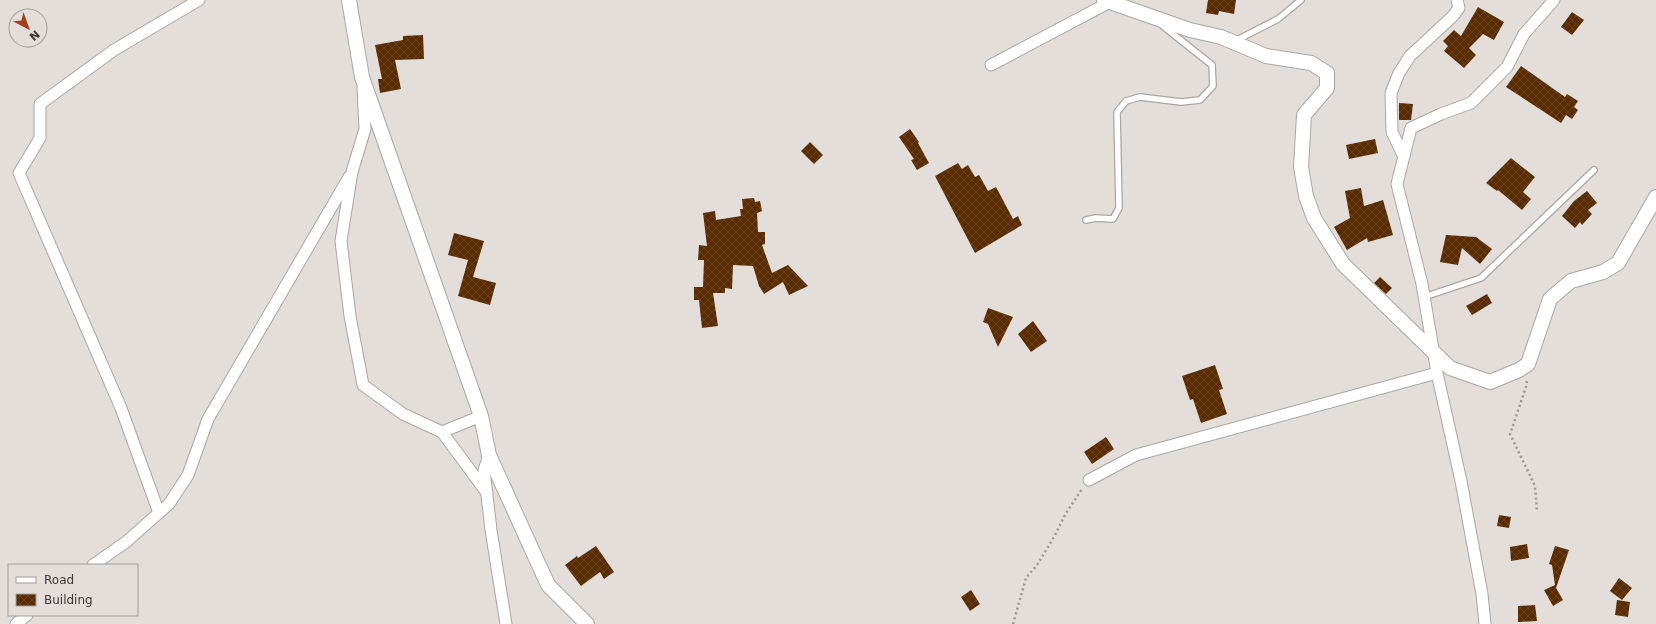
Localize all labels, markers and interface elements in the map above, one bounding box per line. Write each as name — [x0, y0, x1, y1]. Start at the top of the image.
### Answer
north arrow — [8, 8, 48, 48]
text: N — [26, 27, 42, 43]
legend — [8, 564, 138, 616]
text: Road — [44, 573, 74, 587]
text: Building — [44, 593, 93, 607]

